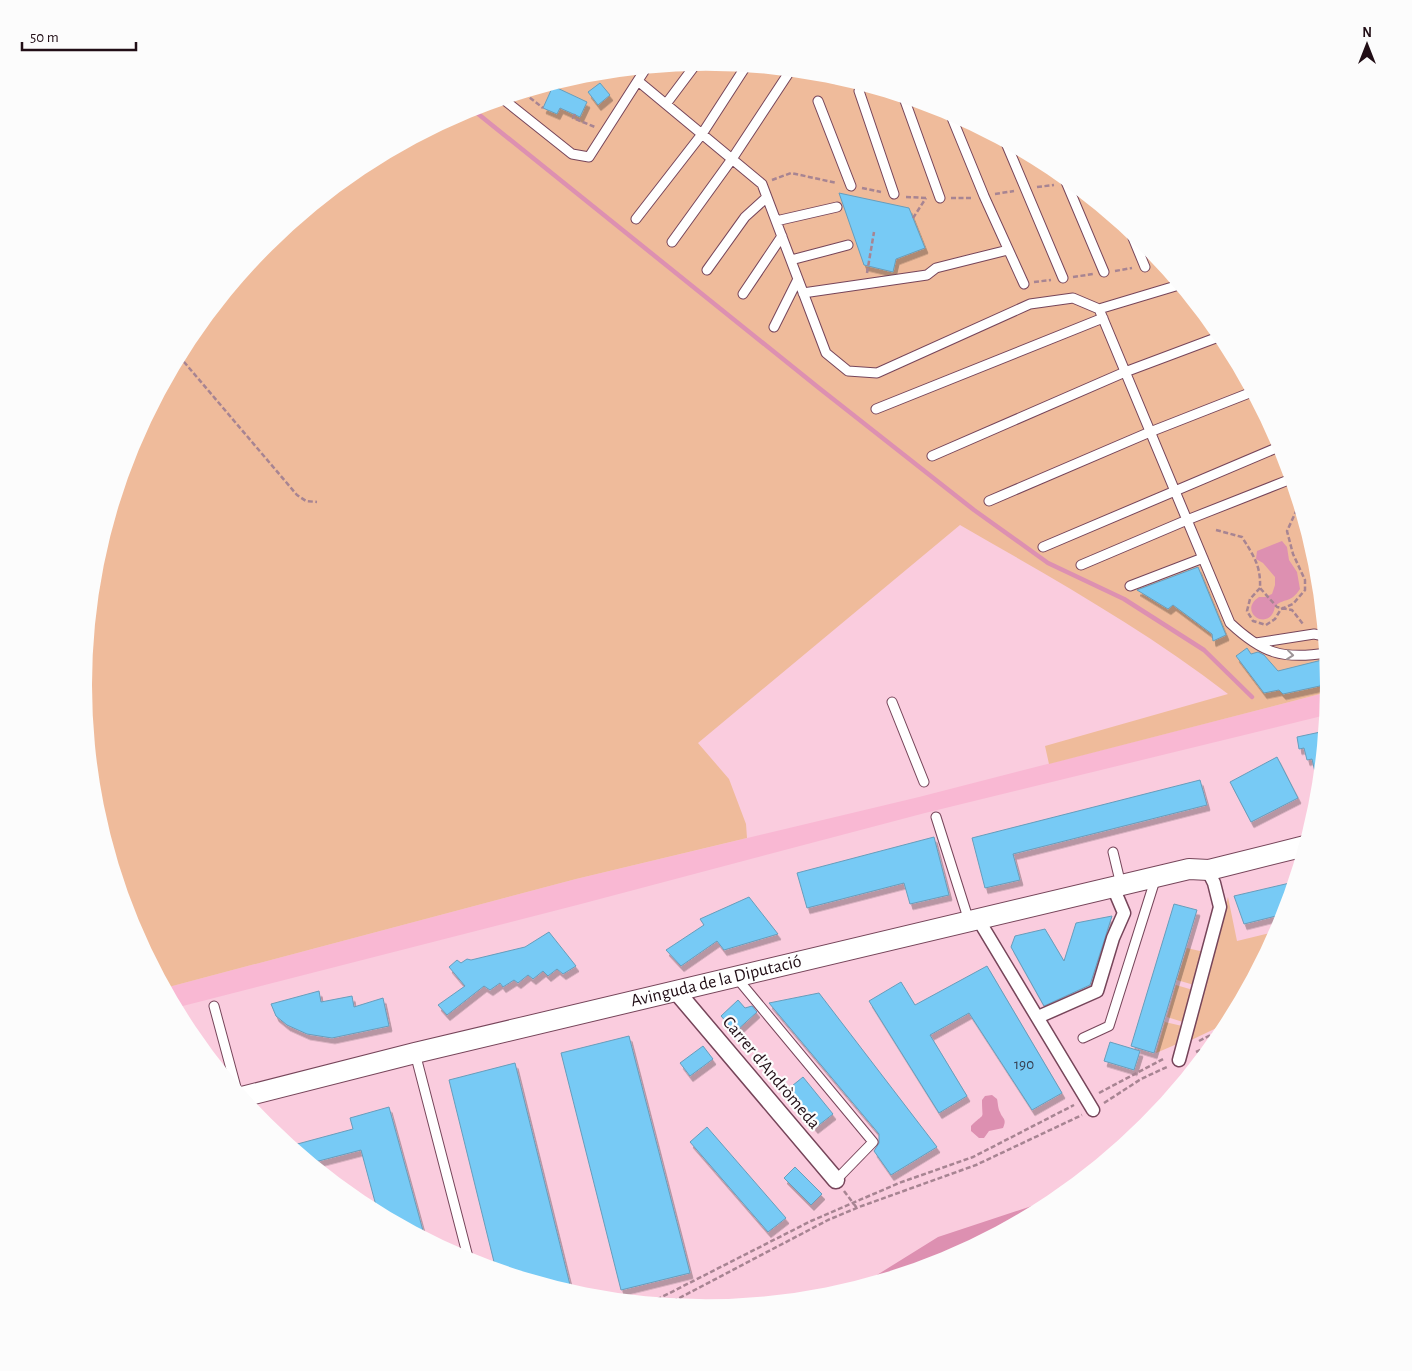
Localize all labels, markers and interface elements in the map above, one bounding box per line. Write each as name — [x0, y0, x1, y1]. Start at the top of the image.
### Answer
scale bar — [22, 20, 136, 52]
north arrow — [1342, 20, 1392, 70]
text: N — [1362, 26, 1372, 40]
text: 50 m — [30, 30, 59, 45]
one-way arrow — [1286, 649, 1294, 660]
street label: Avinguda de la Diputació — [629, 952, 803, 1010]
street label: Carrer d'Andròmeda — [719, 1013, 823, 1133]
house number: 190 — [1014, 1057, 1034, 1072]

